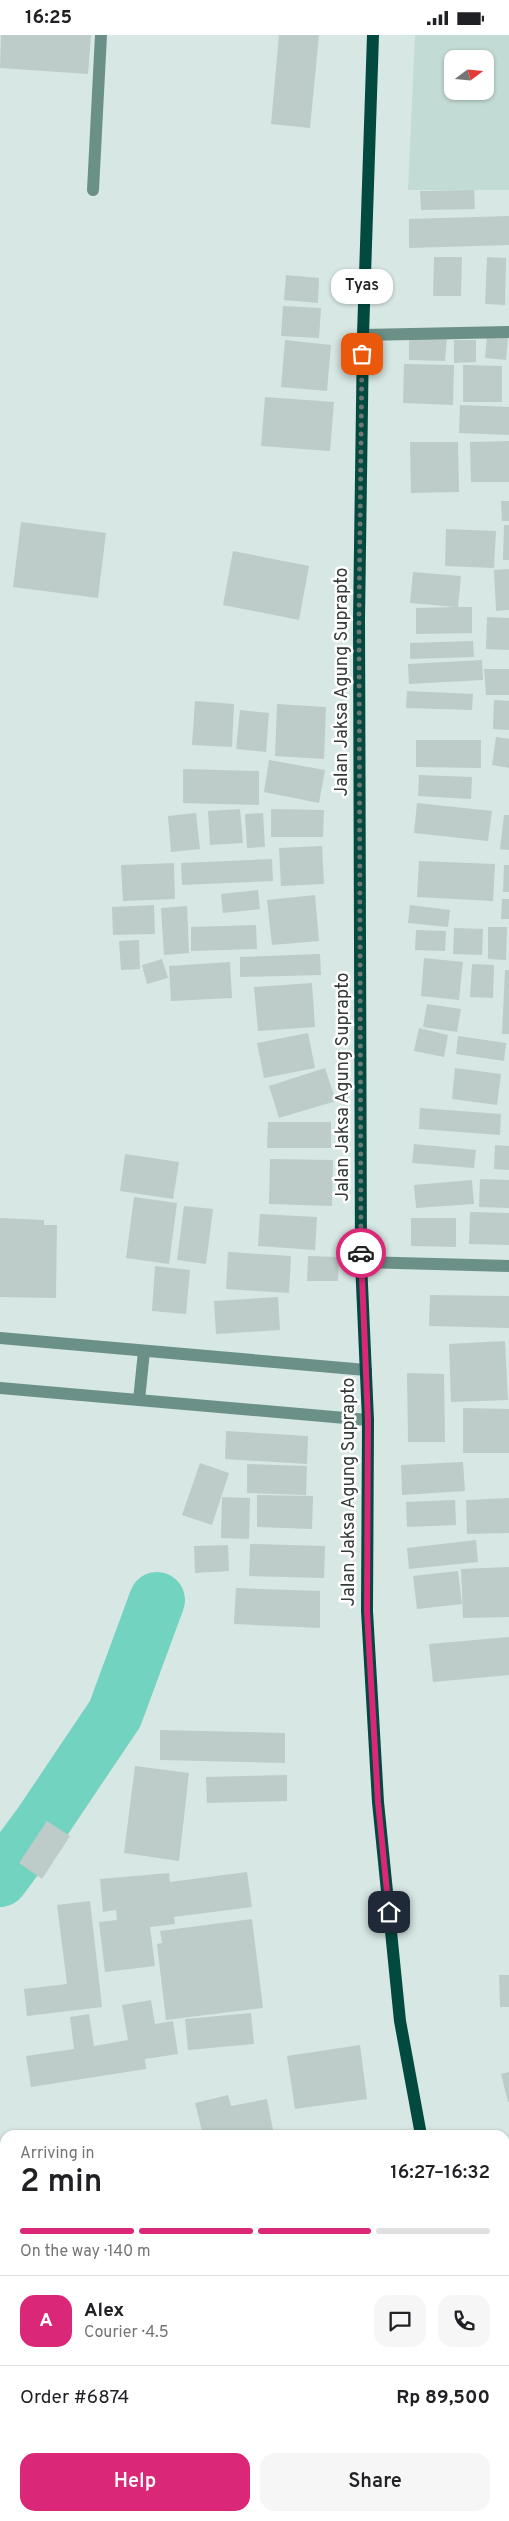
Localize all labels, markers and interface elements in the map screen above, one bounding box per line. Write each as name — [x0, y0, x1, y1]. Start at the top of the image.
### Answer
text: 16:25 — [25, 6, 72, 30]
north arrow — [444, 50, 494, 100]
map controls — [444, 50, 494, 100]
callout: Tyas — [331, 269, 393, 304]
text: Tyas — [345, 276, 379, 296]
pin — [341, 333, 383, 375]
icon: bag — [348, 340, 376, 368]
street label: Jalan Jaksa Agung Suprapto — [331, 567, 354, 797]
street label: Jalan Jaksa Agung Suprapto — [332, 972, 355, 1202]
courier — [336, 1228, 386, 1278]
icon: car — [347, 1239, 375, 1267]
street label: Jalan Jaksa Agung Suprapto — [338, 1377, 361, 1607]
pin — [368, 1891, 410, 1933]
icon: home — [375, 1898, 403, 1926]
text: Arriving in — [20, 2144, 95, 2164]
text: 16:27–16:32 — [390, 2161, 490, 2185]
text: 2 min — [20, 2163, 102, 2203]
text: On the way · 140 m — [20, 2242, 151, 2262]
button: chat — [374, 2295, 426, 2347]
button: phone — [438, 2295, 490, 2347]
text: Alex — [84, 2299, 124, 2323]
text: A — [39, 2309, 53, 2333]
text: Courier · 4.5 — [84, 2323, 169, 2343]
text: Order #6874 — [20, 2386, 129, 2410]
text: Rp 89,500 — [396, 2386, 490, 2410]
button: Help — [20, 2453, 250, 2511]
button: Share — [260, 2453, 490, 2511]

